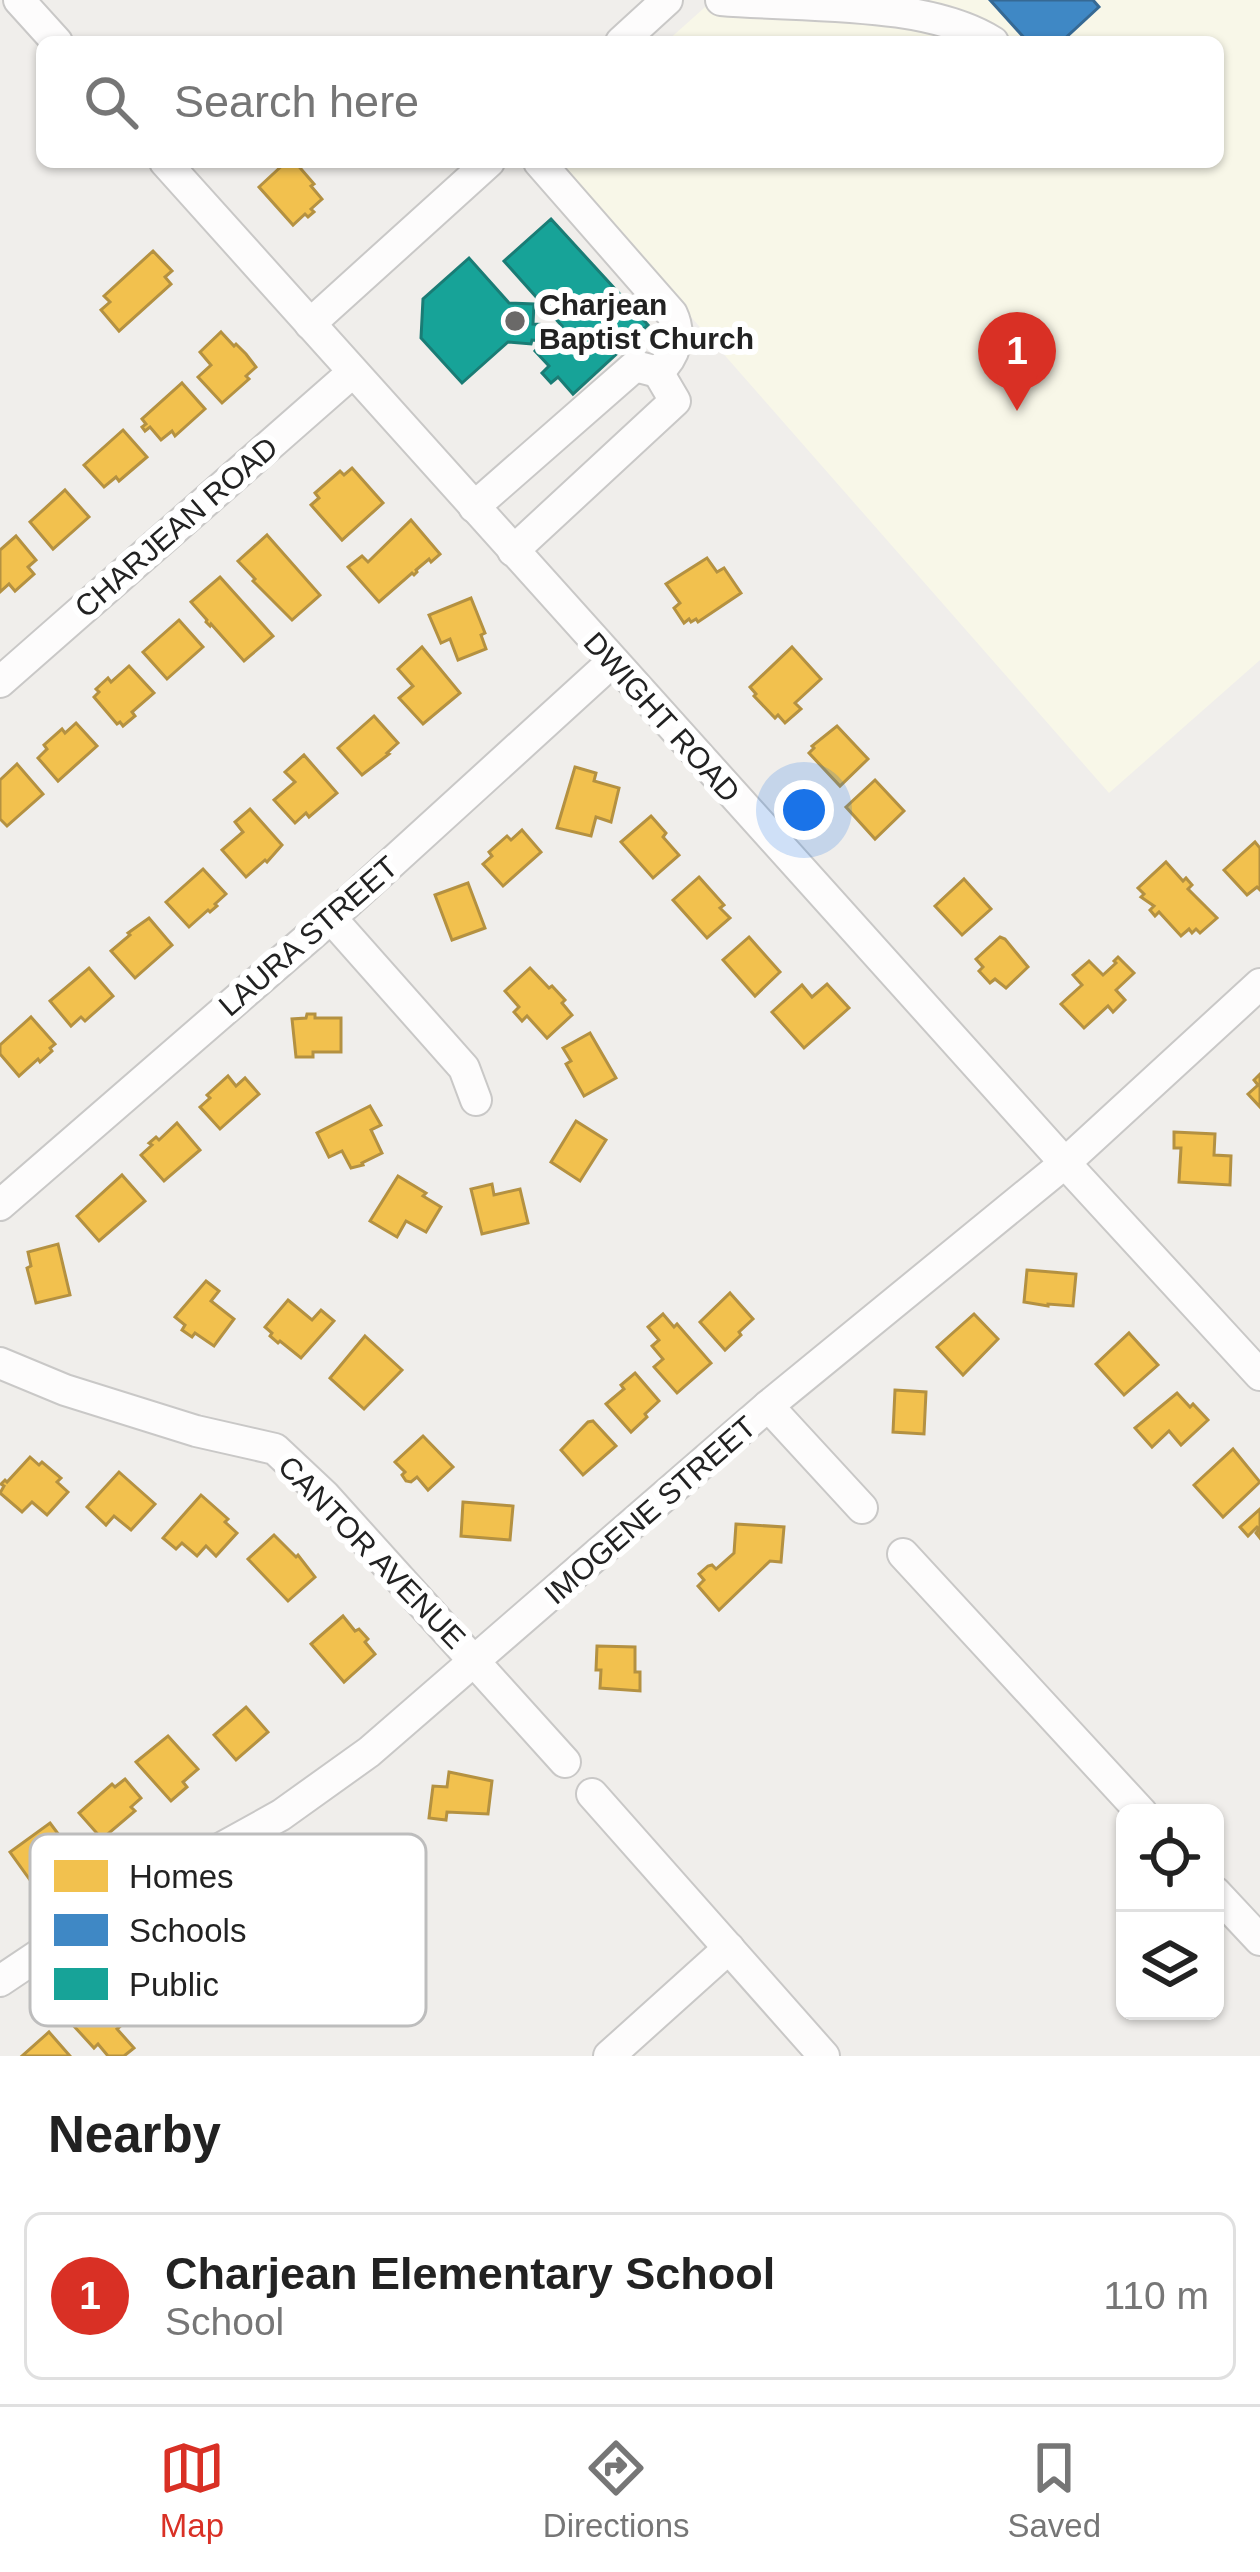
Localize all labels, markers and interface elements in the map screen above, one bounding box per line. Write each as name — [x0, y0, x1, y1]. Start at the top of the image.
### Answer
search box — [36, 36, 1224, 168]
icon: search — [78, 69, 144, 135]
text: Search here — [174, 76, 419, 127]
place label: Charjean Baptist Church — [539, 288, 754, 355]
marker: Charjean Baptist Church — [502, 308, 528, 334]
pin: 1 — [978, 312, 1056, 411]
street label: CHARJEAN ROAD — [68, 430, 284, 624]
street label: DWIGHT ROAD — [577, 626, 747, 808]
your location — [774, 780, 834, 840]
street label: LAURA STREET — [212, 850, 404, 1022]
street label: IMOGENE STREET — [538, 1410, 762, 1610]
street label: CANTOR AVENUE — [272, 1449, 472, 1655]
map controls — [1116, 1804, 1224, 2020]
button: locate — [1116, 1804, 1224, 1912]
legend — [30, 1834, 426, 2026]
text: Homes — [129, 1858, 234, 1895]
text: Schools — [129, 1912, 246, 1949]
button: layers — [1116, 1912, 1224, 2020]
text: Public — [129, 1966, 219, 2003]
text: Nearby — [48, 2106, 221, 2163]
text: Charjean Elementary School — [165, 2248, 775, 2299]
text: 1 — [79, 2274, 101, 2317]
text: 110 m — [1104, 2274, 1209, 2317]
text: School — [165, 2300, 284, 2343]
tab: Map — [159, 2435, 225, 2545]
tab: Directions — [543, 2435, 690, 2545]
tab: Saved — [1007, 2435, 1101, 2545]

